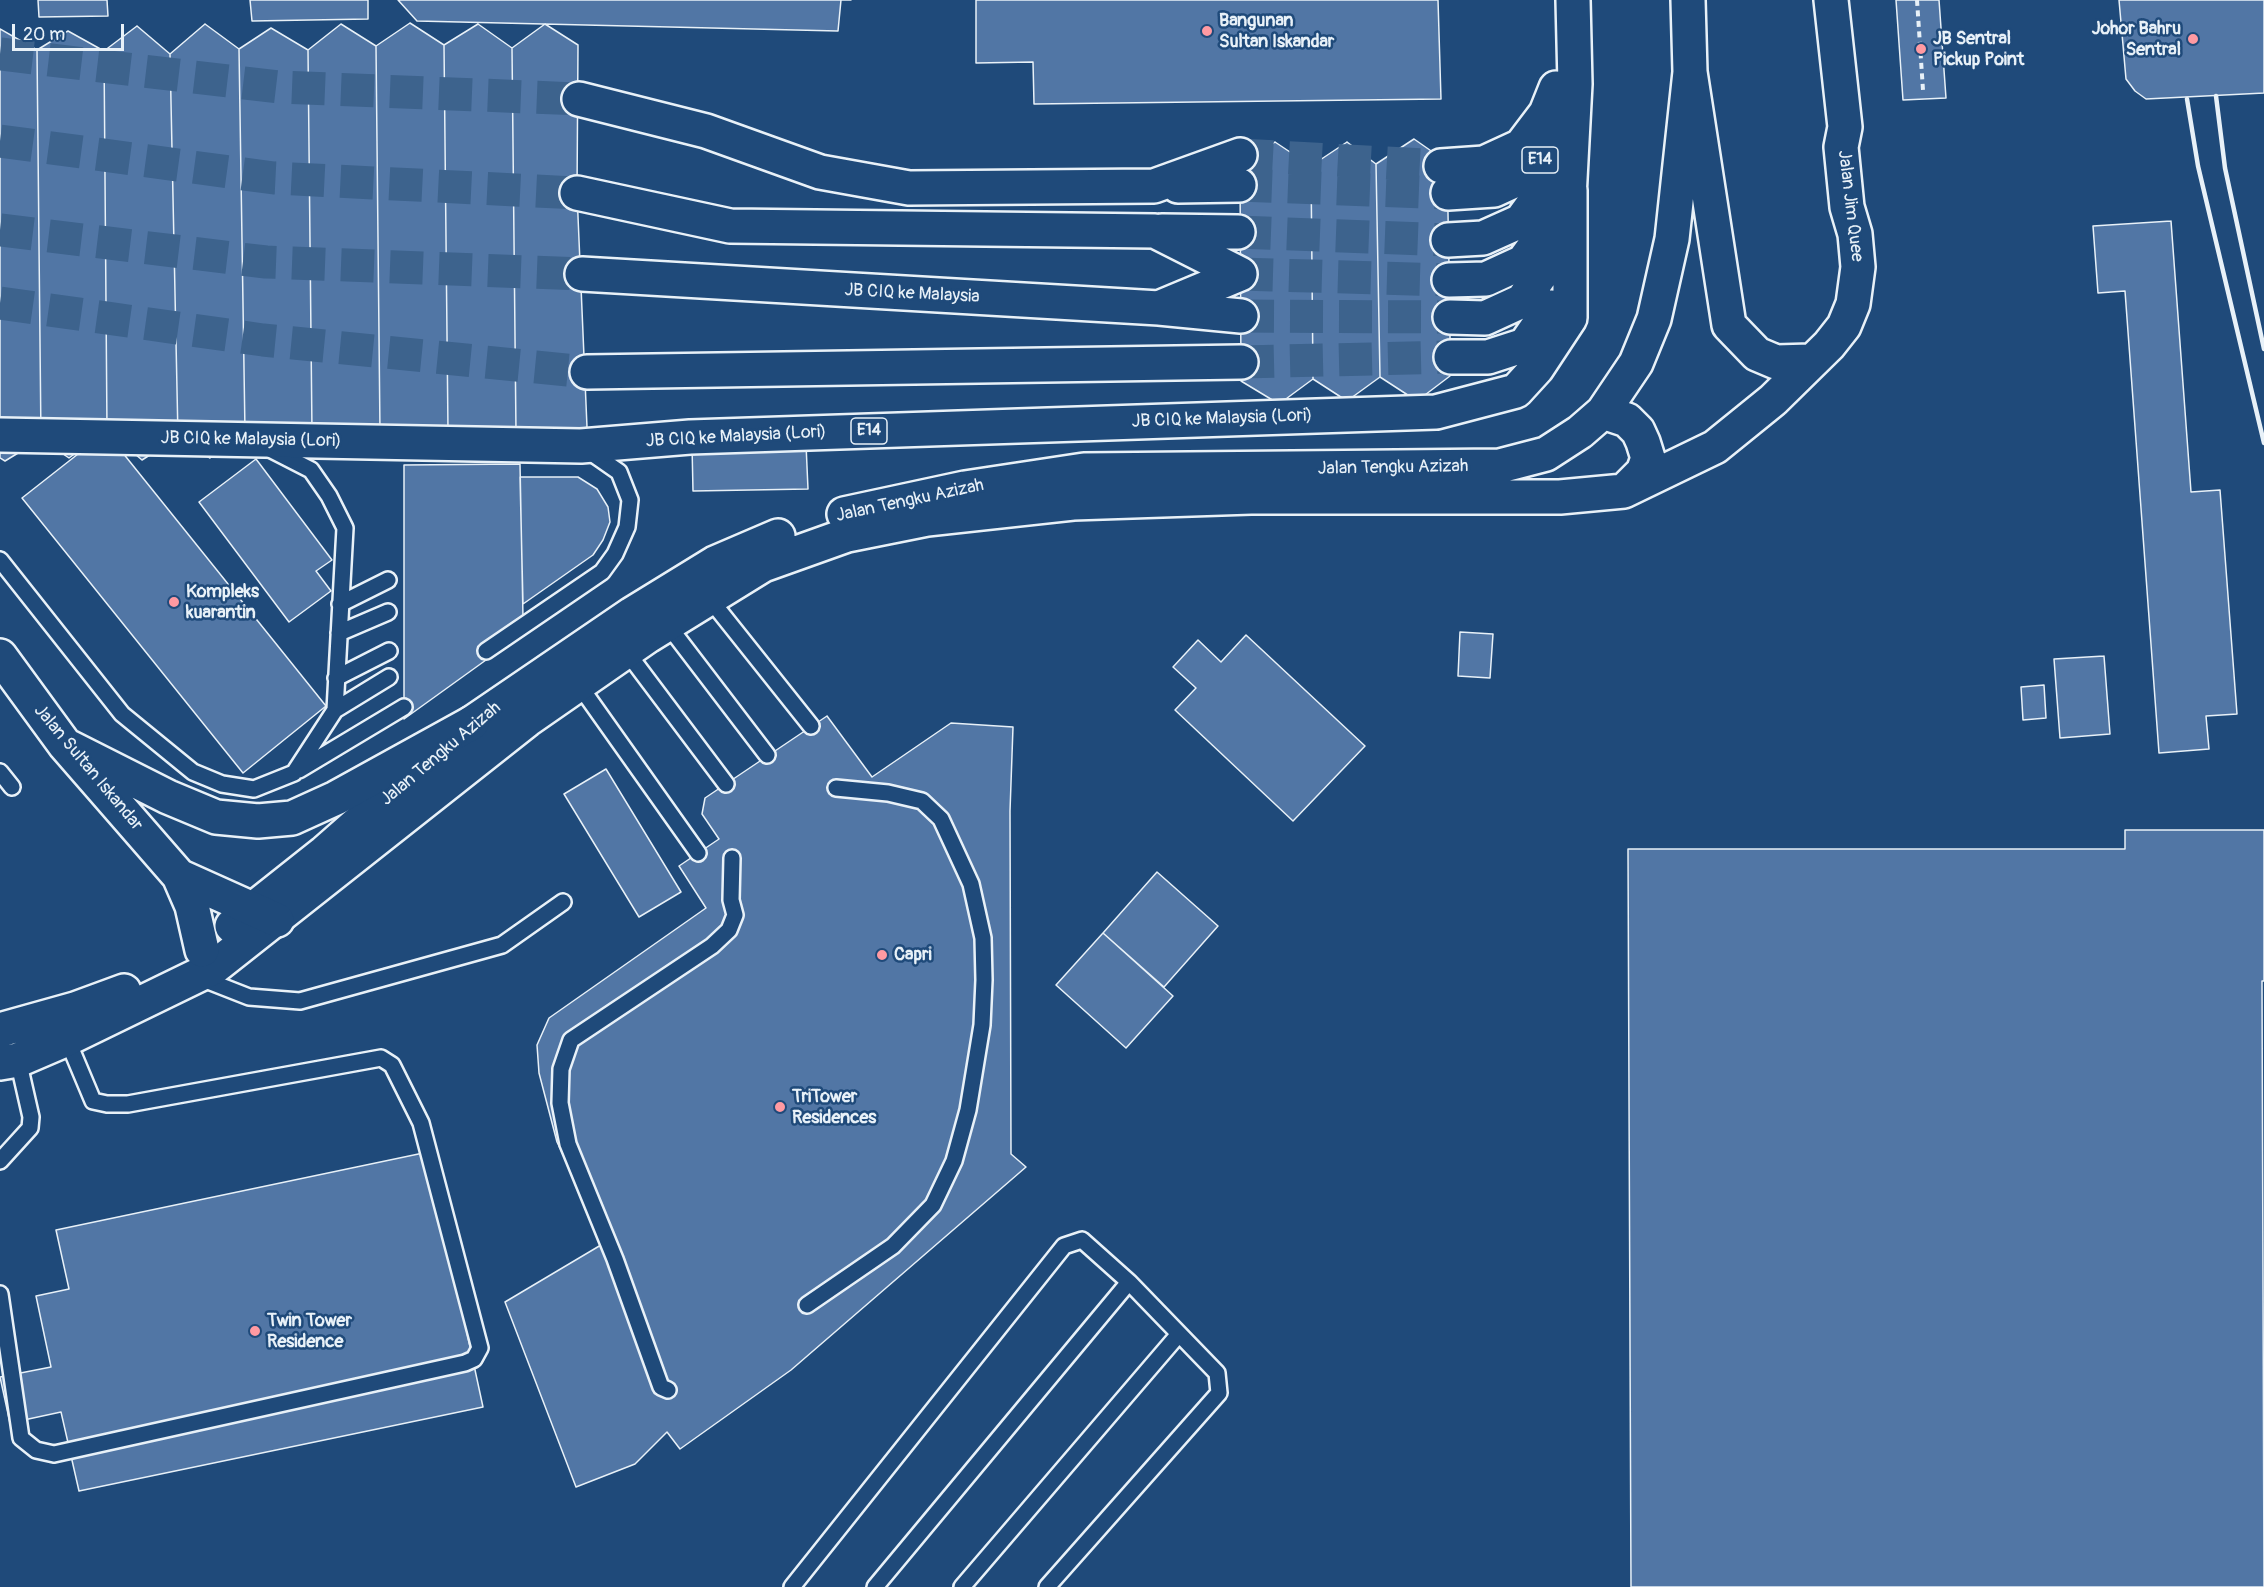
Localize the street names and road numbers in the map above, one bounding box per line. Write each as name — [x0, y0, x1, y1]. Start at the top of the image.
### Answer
road number: E14 — [1522, 147, 1558, 173]
street label: Jalan Jim Quee — [1832, 149, 1868, 263]
street label: JB CIQ ke Malaysia — [844, 280, 980, 308]
street label: JB CIQ ke Malaysia (Lori) — [1131, 405, 1313, 433]
road number: E14 — [851, 418, 887, 444]
street label: JB CIQ ke Malaysia (Lori) — [645, 421, 827, 453]
street label: JB CIQ ke Malaysia (Lori) — [160, 428, 342, 452]
street label: Jalan Tengku Azizah — [1318, 456, 1468, 480]
street label: Jalan Tengku Azizah — [834, 475, 986, 527]
street label: Jalan Tengku Azizah — [376, 697, 506, 811]
street label: Jalan Sultan Iskandar — [29, 700, 147, 836]

